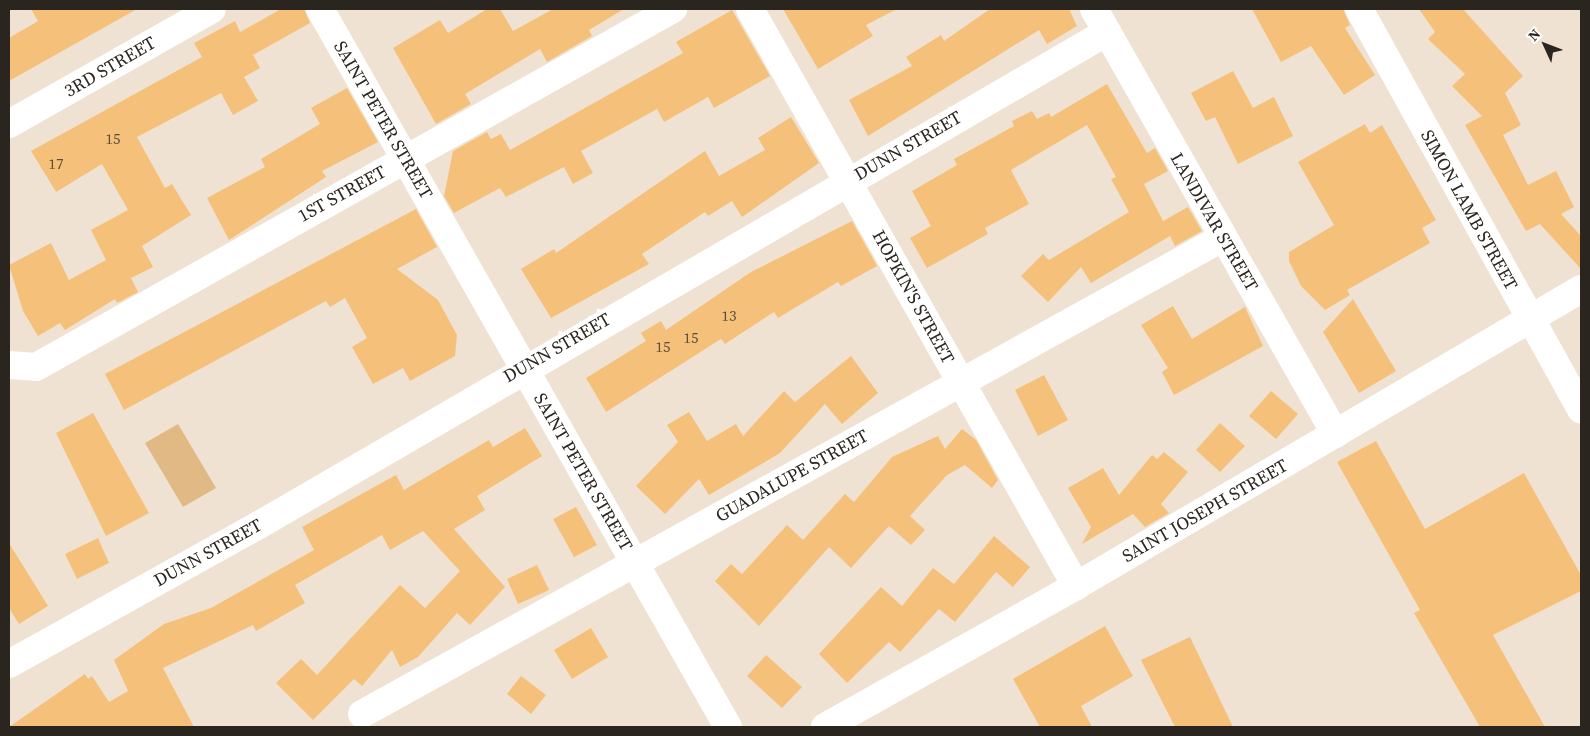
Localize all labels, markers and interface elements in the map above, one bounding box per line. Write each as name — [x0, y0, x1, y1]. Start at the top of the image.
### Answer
north arrow — [1520, 20, 1570, 70]
text: N — [1523, 24, 1545, 45]
street label: 3RD STREET — [60, 32, 160, 102]
street label: SAINT PETER STREET — [329, 37, 437, 203]
street label: DUNN STREET — [851, 107, 965, 185]
street label: SIMON LAMB STREET — [1416, 126, 1522, 294]
house number: 15 — [106, 130, 120, 148]
street label: LANDIVAR STREET — [1166, 149, 1262, 295]
house number: 17 — [49, 155, 63, 173]
street label: 1ST STREET — [294, 161, 390, 227]
street label: HOPKIN'S STREET — [867, 227, 959, 367]
house number: 13 — [722, 307, 736, 325]
street label: DUNN STREET — [500, 309, 614, 387]
house number: 15 — [684, 329, 698, 347]
house number: 15 — [656, 338, 670, 356]
street label: SAINT PETER STREET — [529, 389, 637, 555]
street label: GUADALUPE STREET — [712, 425, 872, 527]
street label: SAINT JOSEPH STREET — [1118, 455, 1292, 567]
street label: DUNN STREET — [150, 514, 266, 592]

